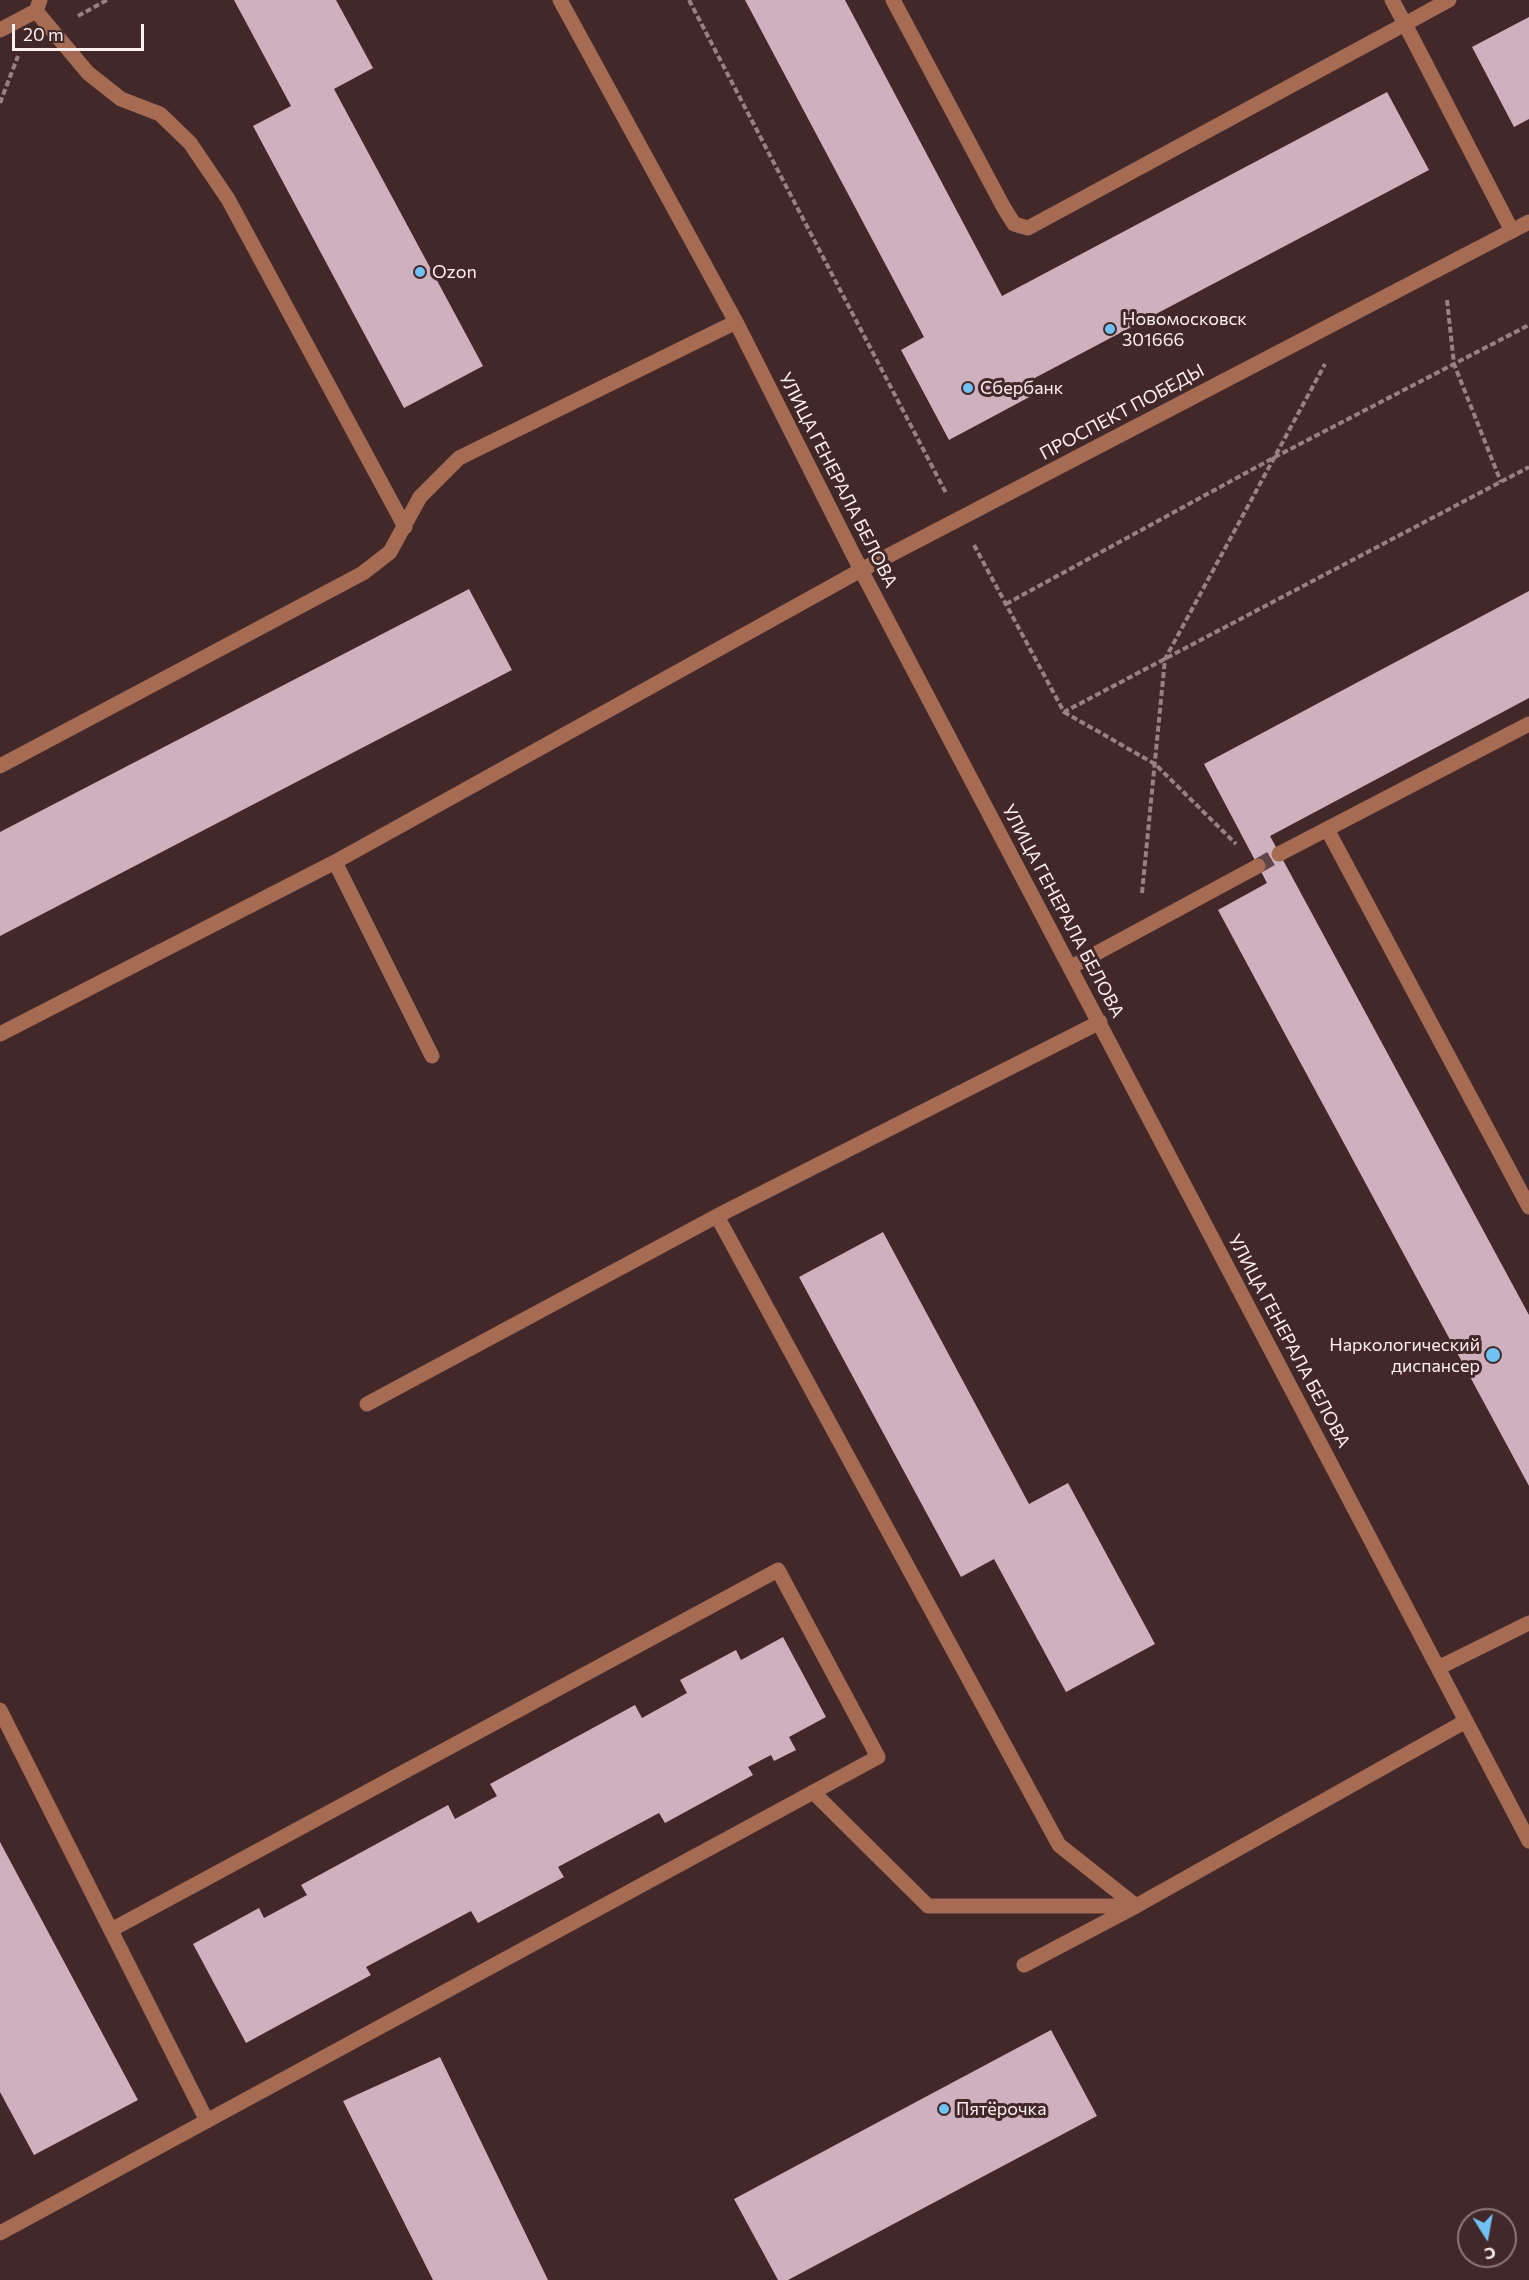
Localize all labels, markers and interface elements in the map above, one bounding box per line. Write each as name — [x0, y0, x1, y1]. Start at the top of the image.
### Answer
scale bar — [15, 12, 147, 50]
text: 20 m — [23, 23, 64, 45]
place label: Ozon — [432, 261, 477, 283]
marker: Ozon — [413, 265, 427, 279]
place label: Новомосковск 301666 — [1122, 308, 1247, 350]
marker: Новомосковск 301666 — [1103, 322, 1117, 336]
street label: ПРОСПЕКТ ПОБЕДЫ — [1036, 359, 1208, 465]
street label: УЛИЦА ГЕНЕРАЛА БЕЛОВА — [774, 369, 902, 591]
place label: Сбербанк — [980, 377, 1063, 399]
marker: Сбербанк — [961, 381, 975, 395]
street label: УЛИЦА ГЕНЕРАЛА БЕЛОВА — [997, 801, 1129, 1021]
street label: УЛИЦА ГЕНЕРАЛА БЕЛОВА — [1223, 1231, 1355, 1451]
place label: Наркологический диспансер — [1329, 1334, 1480, 1376]
marker: Наркологический диспансер — [1484, 1346, 1502, 1364]
place label: Пятёрочка — [956, 2098, 1047, 2120]
marker: Пятёрочка — [937, 2102, 951, 2116]
north arrow — [1457, 2208, 1517, 2268]
text: С — [1483, 2244, 1497, 2265]

